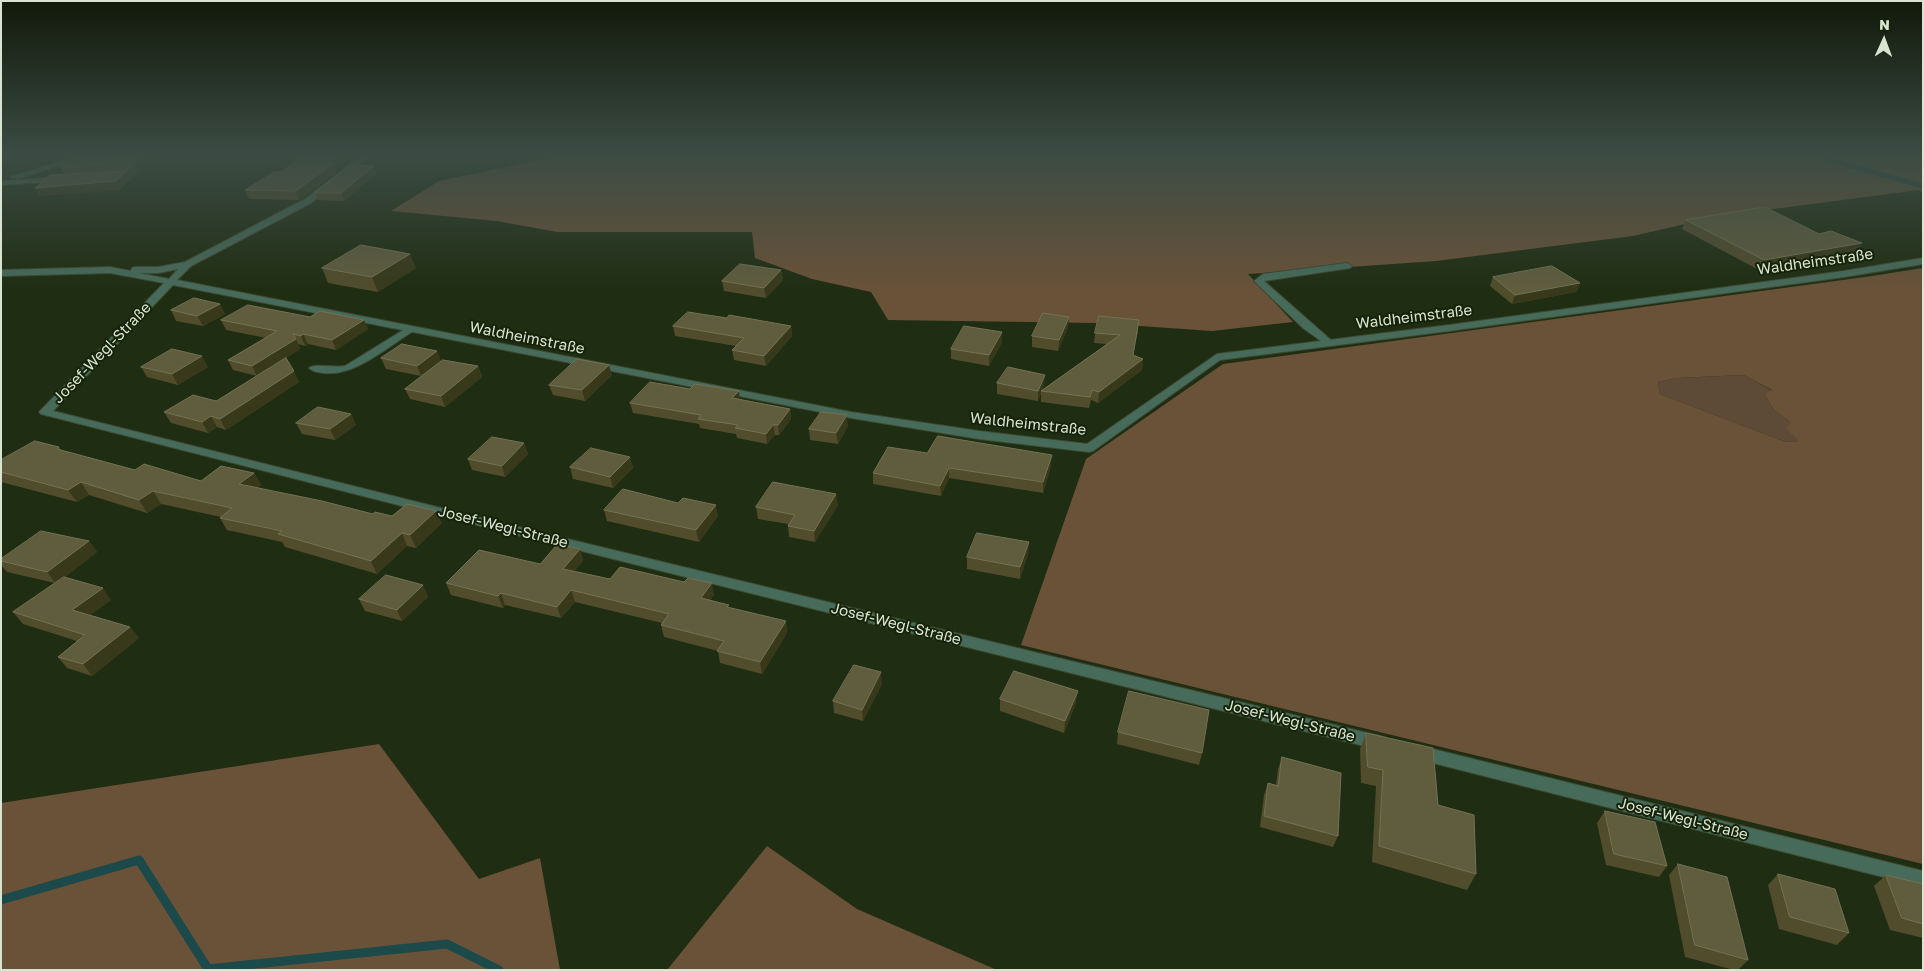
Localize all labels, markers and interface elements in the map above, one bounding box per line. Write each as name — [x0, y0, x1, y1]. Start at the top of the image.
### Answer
north arrow — [1859, 15, 1909, 65]
text: N — [1879, 16, 1890, 33]
street label: Waldheimstraße — [1756, 245, 1874, 279]
street label: Josef-Wegl-Straße — [49, 299, 155, 407]
street label: Waldheimstraße — [1355, 301, 1473, 333]
street label: Waldheimstraße — [468, 318, 586, 358]
street label: Waldheimstraße — [969, 409, 1087, 439]
street label: Josef-Wegl-Straße — [436, 502, 570, 552]
street label: Josef-Wegl-Straße — [829, 599, 963, 649]
street label: Josef-Wegl-Straße — [1223, 696, 1357, 746]
street label: Josef-Wegl-Straße — [1616, 794, 1750, 844]

